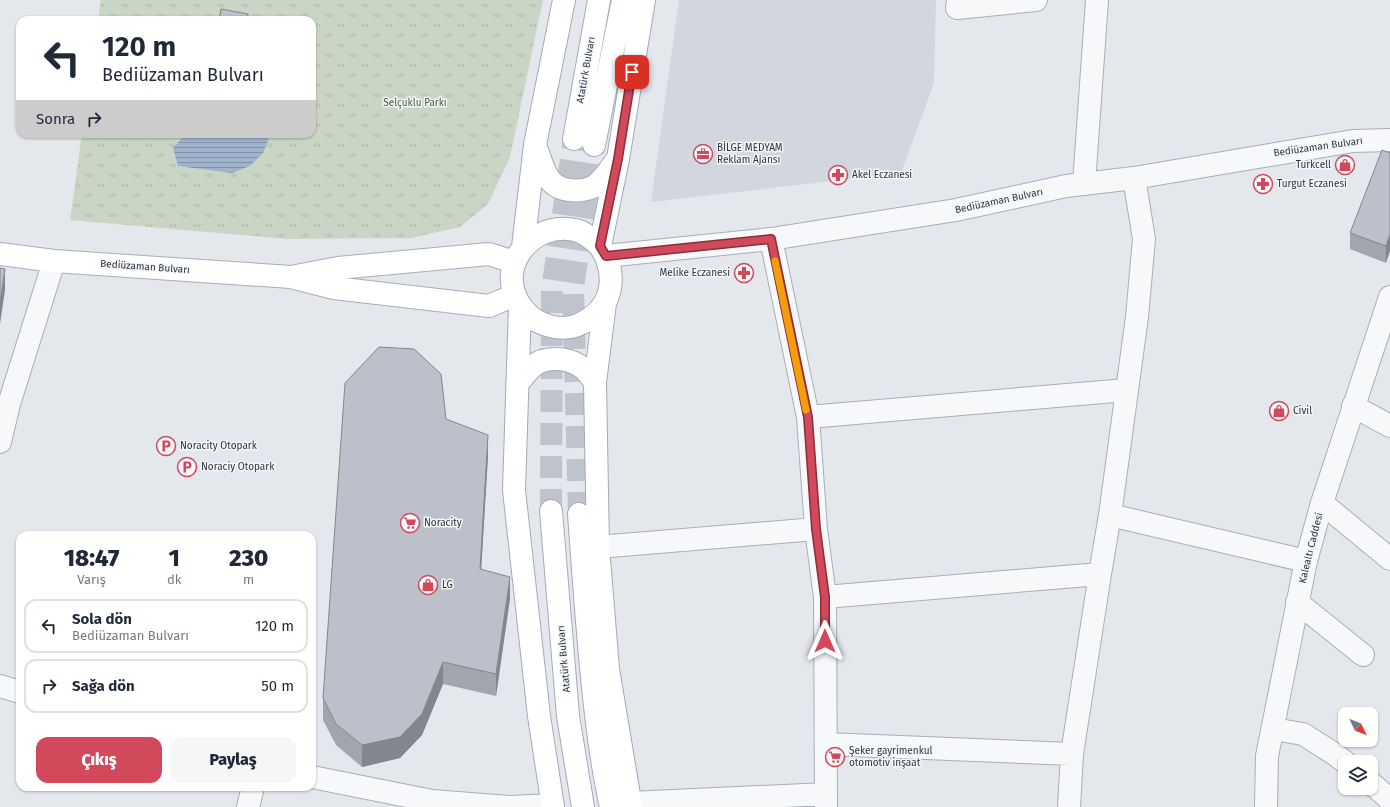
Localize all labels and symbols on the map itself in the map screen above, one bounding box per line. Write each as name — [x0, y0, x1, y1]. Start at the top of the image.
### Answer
street label: Atatürk Bulvarı — [574, 36, 598, 104]
pin — [615, 55, 649, 89]
park label: Selçuklu Parkı — [383, 97, 447, 109]
street label: Bediüzaman Bulvarı — [1272, 134, 1363, 159]
place label: BİLGE MEDYAM Reklam Ajansı — [717, 140, 783, 166]
office icon: BİLGE MEDYAM Reklam Ajansı — [692, 143, 714, 165]
shop icon: Turkcell — [1334, 154, 1356, 176]
place label: Turkcell — [1296, 159, 1331, 171]
pharmacy icon: Akel Eczanesi — [827, 164, 849, 186]
place label: Akel Eczanesi — [852, 168, 912, 181]
pharmacy icon: Turgut Eczanesi — [1252, 173, 1274, 195]
place label: Turgut Eczanesi — [1277, 177, 1347, 190]
street label: Bediüzaman Bulvarı — [954, 185, 1044, 216]
street label: Bediüzaman Bulvarı — [100, 257, 190, 276]
pharmacy icon: Melike Eczanesi — [733, 262, 755, 284]
place label: Melike Eczanesi — [660, 266, 730, 279]
shop icon: Civil — [1268, 400, 1290, 422]
place label: Civil — [1293, 404, 1312, 417]
parking icon: Noracity Otopark — [155, 435, 177, 457]
place label: Noracity Otopark — [180, 439, 258, 452]
parking icon: Noraciy Otopark — [176, 456, 198, 478]
place label: Noraciy Otopark — [201, 460, 275, 473]
street label: Kalealtı Caddesi — [1295, 511, 1326, 585]
supermarket icon: Noracity — [399, 512, 421, 534]
place label: Noracity — [424, 516, 462, 529]
shop icon: LG — [417, 574, 439, 596]
place label: LG — [442, 579, 453, 591]
position arrow — [804, 620, 846, 662]
street label: Atatürk Bulvarı — [555, 625, 573, 693]
north arrow — [1338, 707, 1378, 747]
place label: Şeker gayrimenkul otomotiv inşaat — [849, 744, 933, 769]
supermarket icon: Şeker gayrimenkul otomotiv inşaat — [824, 746, 846, 768]

